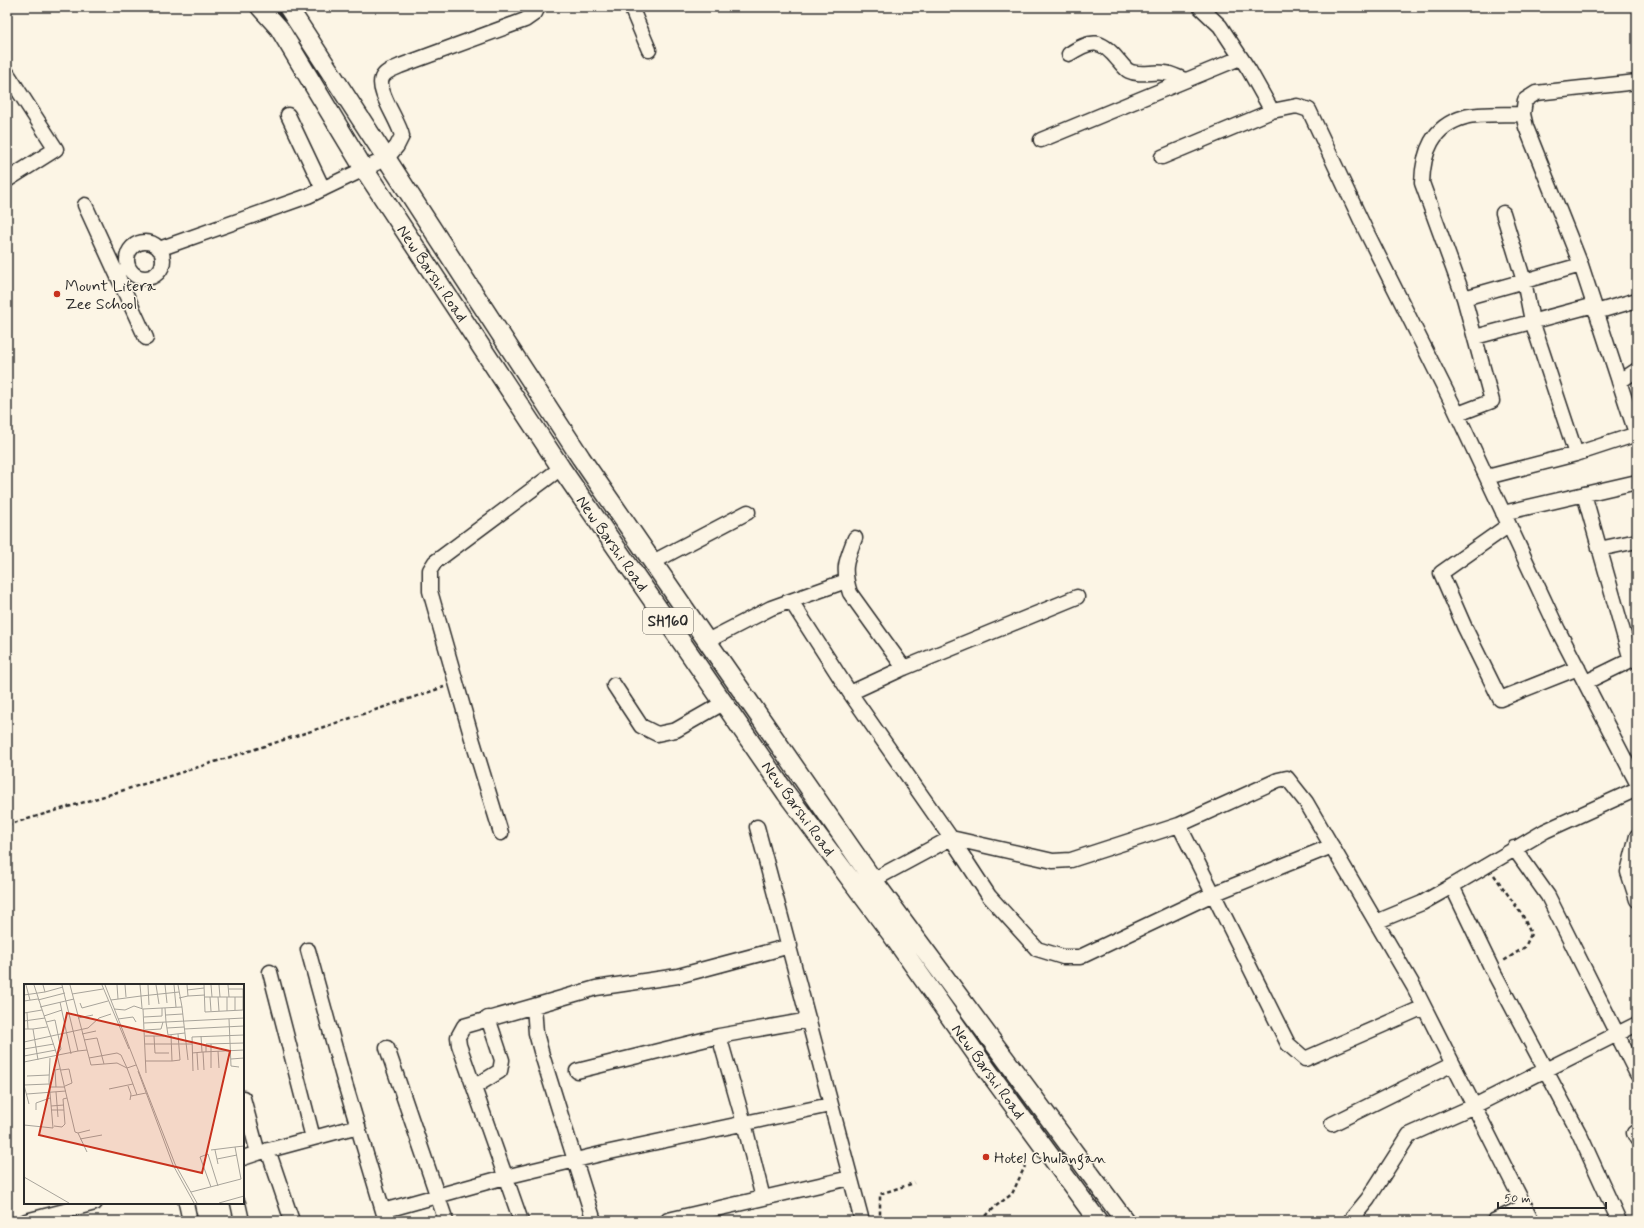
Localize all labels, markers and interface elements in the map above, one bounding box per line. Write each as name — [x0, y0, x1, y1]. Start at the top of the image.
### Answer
street label: New Barshi Road — [392, 221, 472, 326]
place label: Mount Litera Zee School — [65, 276, 156, 315]
marker: Mount Litera Zee School — [52, 289, 62, 299]
street label: New Barshi Road — [571, 492, 653, 596]
road number: SH160 — [643, 608, 693, 634]
street label: New Barshi Road — [756, 757, 839, 861]
inset map — [24, 984, 244, 1204]
street label: New Barshi Road — [946, 1020, 1029, 1124]
place label: Hotel Chulangan — [994, 1148, 1107, 1170]
marker: Hotel Chulangan — [981, 1152, 991, 1162]
scale bar — [1498, 1184, 1606, 1210]
text: 50 m — [1504, 1191, 1531, 1207]

